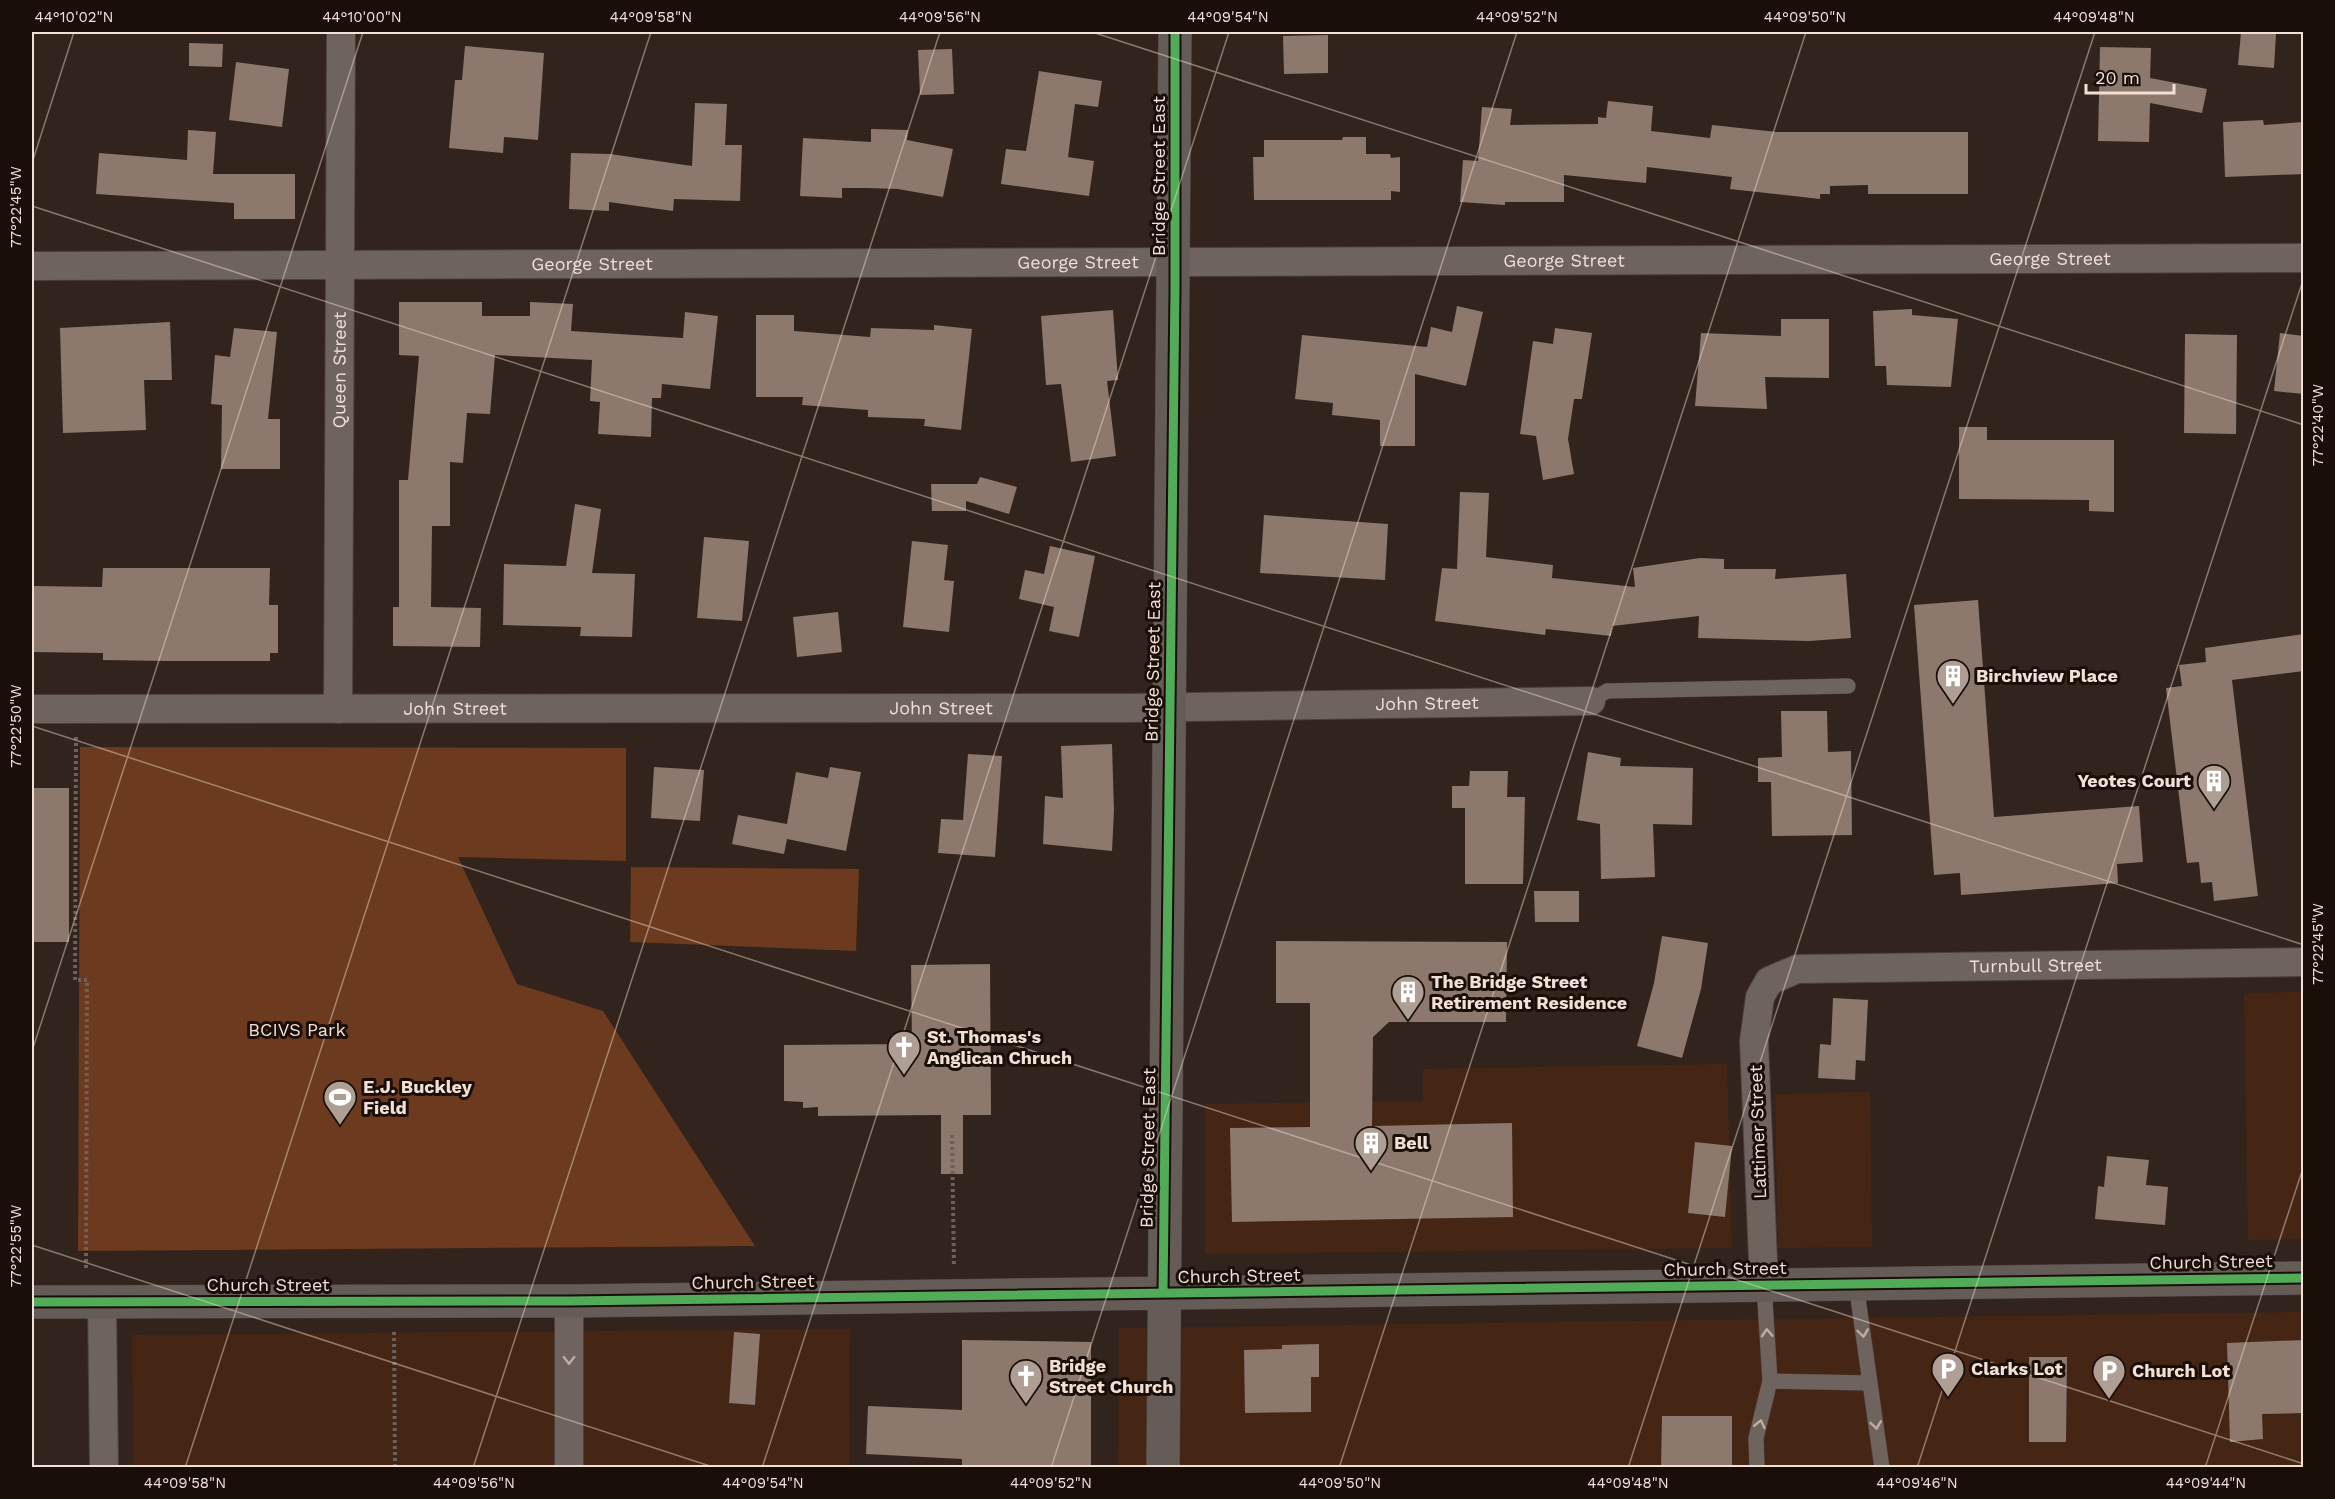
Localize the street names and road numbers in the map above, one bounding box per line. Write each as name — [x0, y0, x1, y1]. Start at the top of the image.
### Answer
street label: Bridge Street East — [1148, 95, 1169, 256]
street label: George Street — [1989, 248, 2111, 269]
street label: George Street — [1503, 249, 1625, 271]
street label: George Street — [1017, 251, 1139, 273]
street label: George Street — [531, 253, 653, 274]
street label: Queen Street — [328, 311, 350, 428]
street label: Bridge Street East — [1141, 581, 1164, 742]
street label: John Street — [1375, 692, 1479, 714]
street label: John Street — [889, 697, 993, 718]
street label: John Street — [403, 698, 507, 719]
street label: Turnbull Street — [1969, 954, 2102, 977]
street label: Lattimer Street — [1745, 1064, 1770, 1199]
street label: Bridge Street East — [1136, 1067, 1159, 1228]
street label: Church Street — [2149, 1250, 2273, 1273]
street label: Church Street — [1663, 1257, 1787, 1280]
street label: Church Street — [1177, 1264, 1301, 1287]
street label: Church Street — [691, 1270, 815, 1293]
street label: Church Street — [206, 1274, 330, 1295]

